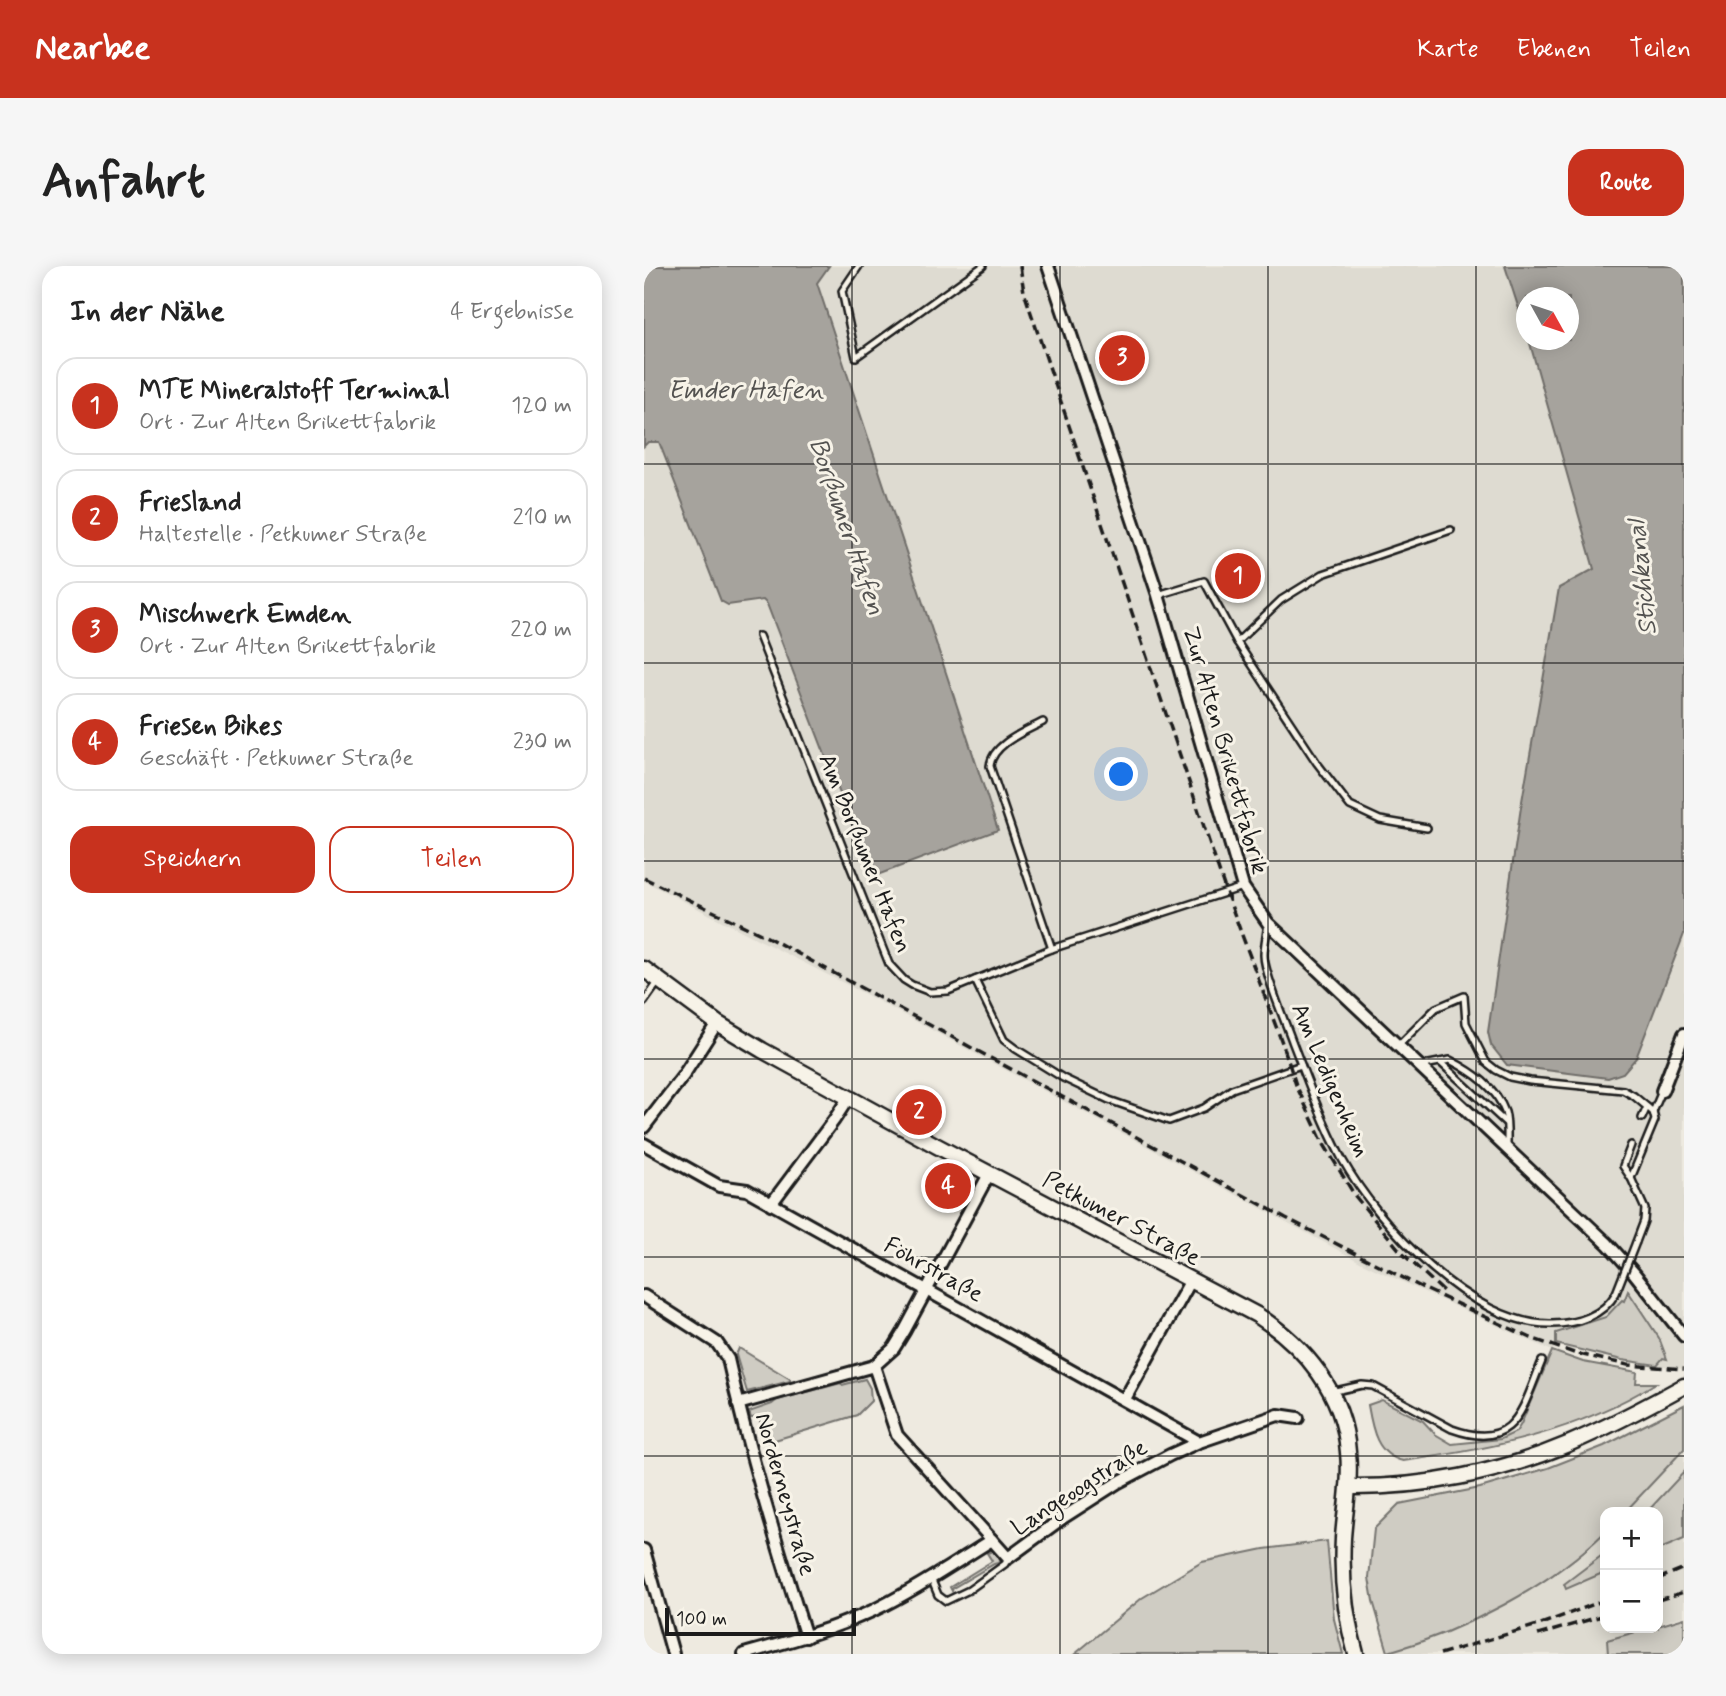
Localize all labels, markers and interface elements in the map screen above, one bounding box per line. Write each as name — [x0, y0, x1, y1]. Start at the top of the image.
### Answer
text: Nearbee — [35, 27, 150, 71]
text: Karte — [1417, 34, 1479, 65]
text: Ebenen — [1517, 34, 1591, 65]
text: Teilen — [1629, 34, 1691, 65]
button: Route — [1568, 149, 1684, 216]
text: Anfahrt — [42, 150, 205, 215]
north arrow — [1516, 287, 1579, 350]
text: In der Nähe — [70, 292, 225, 331]
text: 4 Ergebnisse — [450, 297, 574, 327]
pin: 3 — [1099, 332, 1145, 384]
text: MTE Mineralstoff Terminal — [139, 374, 450, 408]
water label: Emder Hafen — [668, 374, 825, 408]
text: 1 — [90, 391, 100, 421]
text: 120 m — [511, 391, 572, 421]
text: Ort · Zur Alten Brikettfabrik — [139, 408, 436, 438]
water label: Borßumer Hafen — [800, 434, 892, 620]
text: Friesland — [139, 486, 242, 520]
text: 2 — [89, 503, 101, 533]
text: 210 m — [512, 503, 572, 533]
water label: Stichkanal — [1620, 515, 1666, 637]
text: Haltestelle · Petkumer Straße — [139, 520, 427, 550]
pin: 1 — [1215, 550, 1261, 602]
text: Mischwerk Emden — [139, 598, 351, 632]
text: 3 — [90, 615, 100, 645]
text: 220 m — [510, 615, 572, 645]
street label: Zur Alten Brikettfabrik — [1174, 623, 1275, 878]
text: Ort · Zur Alten Brikettfabrik — [139, 632, 436, 662]
text: Friesen Bikes — [139, 710, 282, 744]
text: 4 — [88, 727, 102, 757]
text: 230 m — [513, 727, 572, 757]
text: Geschäft · Petkumer Straße — [139, 744, 413, 774]
street label: Am Borßumer Hafen — [810, 749, 919, 958]
your location — [1104, 757, 1138, 791]
button: Speichern — [70, 826, 315, 893]
button: Teilen — [329, 826, 574, 893]
street label: Am Ledigenheim — [1283, 999, 1376, 1163]
pin: 2 — [896, 1086, 942, 1138]
pin: 4 — [925, 1160, 971, 1212]
street label: Petkumer Straße — [1037, 1165, 1206, 1274]
street label: Föhrstraße — [878, 1230, 989, 1310]
street label: Norderneystraße — [747, 1410, 823, 1579]
street label: Langeoogstraße — [1006, 1433, 1155, 1546]
map controls — [1600, 1507, 1663, 1633]
button: + — [1600, 1507, 1663, 1570]
button: − — [1600, 1570, 1663, 1633]
scale bar — [665, 1605, 856, 1637]
text: 100 m — [676, 1607, 727, 1632]

